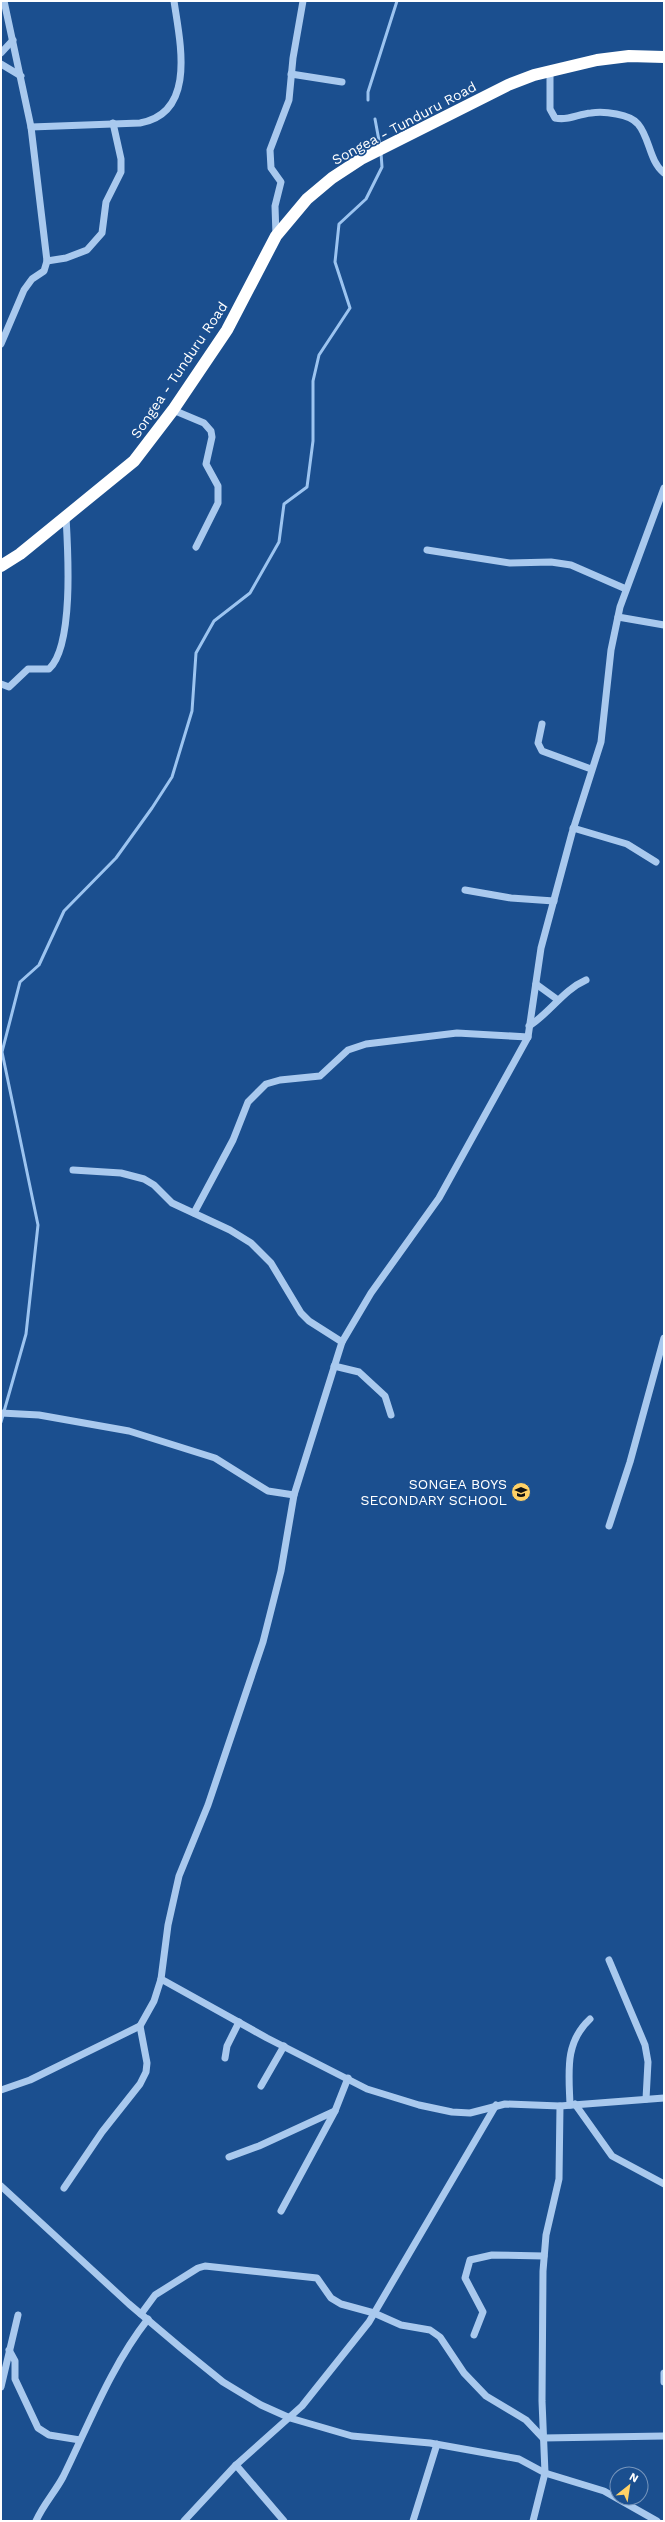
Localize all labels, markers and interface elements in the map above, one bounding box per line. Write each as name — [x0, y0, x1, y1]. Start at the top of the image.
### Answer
street label: Songea - Tunduru Road — [329, 78, 479, 168]
street label: Songea - Tunduru Road — [127, 299, 231, 441]
place label: SONGEA BOYS SECONDARY SCHOOL — [361, 1476, 507, 1508]
school or university icon: SONGEA BOYS SECONDARY SCHOOL — [510, 1481, 532, 1503]
north arrow — [609, 2466, 649, 2506]
text: N — [627, 2470, 641, 2485]

